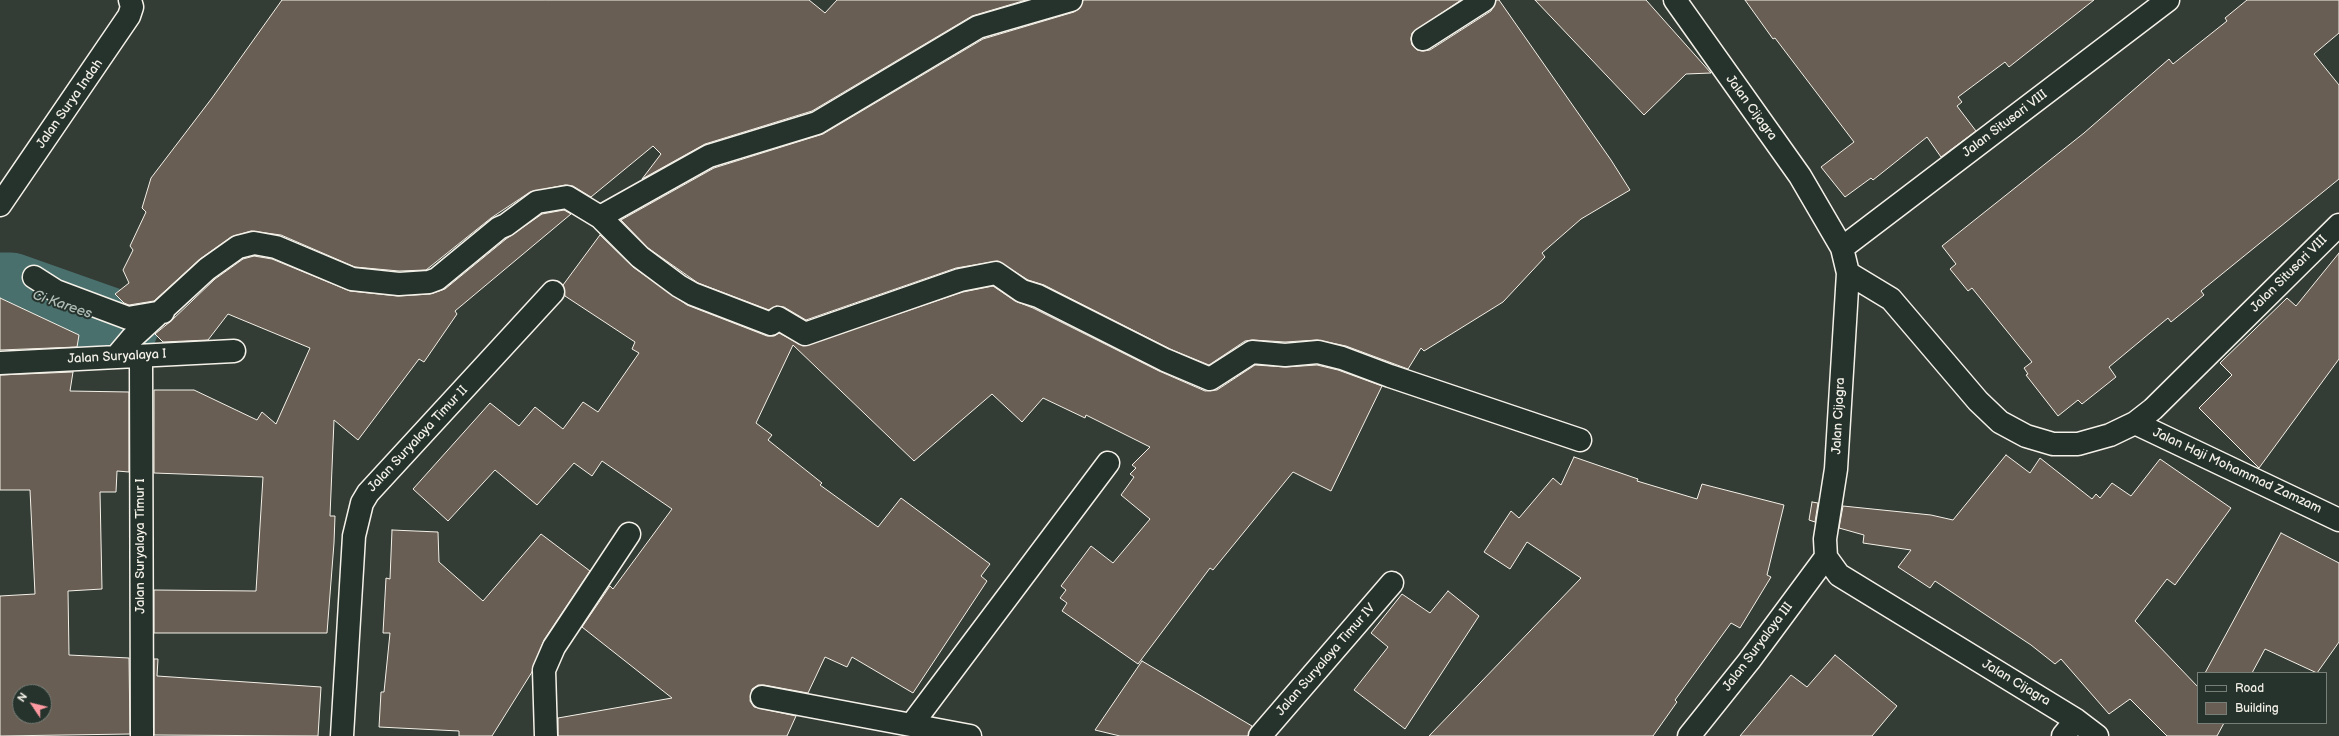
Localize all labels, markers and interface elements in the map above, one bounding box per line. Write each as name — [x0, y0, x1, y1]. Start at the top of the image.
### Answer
street label: Jalan Surya Indah — [33, 56, 107, 152]
street label: Jalan Cijagra — [1722, 72, 1780, 144]
street label: Jalan Situsari VIII — [1960, 87, 2050, 161]
street label: Jalan Situsari VIII — [2247, 232, 2331, 316]
water label: Ci Karees — [30, 287, 94, 323]
street label: Jalan Suryalaya I — [67, 347, 167, 367]
street label: Jalan Cijagra — [1829, 377, 1849, 455]
street label: Jalan Suryalaya Timur II — [365, 383, 471, 495]
street label: Jalan Haji Mohammad Zamzam — [2150, 425, 2324, 517]
street label: Jalan Suryalaya Timur I — [133, 478, 149, 614]
street label: Jalan Suryalaya III — [1720, 600, 1796, 694]
street label: Jalan Suryalaya Timur IV — [1273, 601, 1379, 719]
street label: Jalan Cijagra — [1979, 657, 2053, 709]
legend — [2197, 672, 2327, 724]
text: Road — [2235, 681, 2264, 696]
north arrow — [12, 684, 52, 724]
text: N — [15, 690, 30, 705]
text: Building — [2235, 701, 2279, 716]

